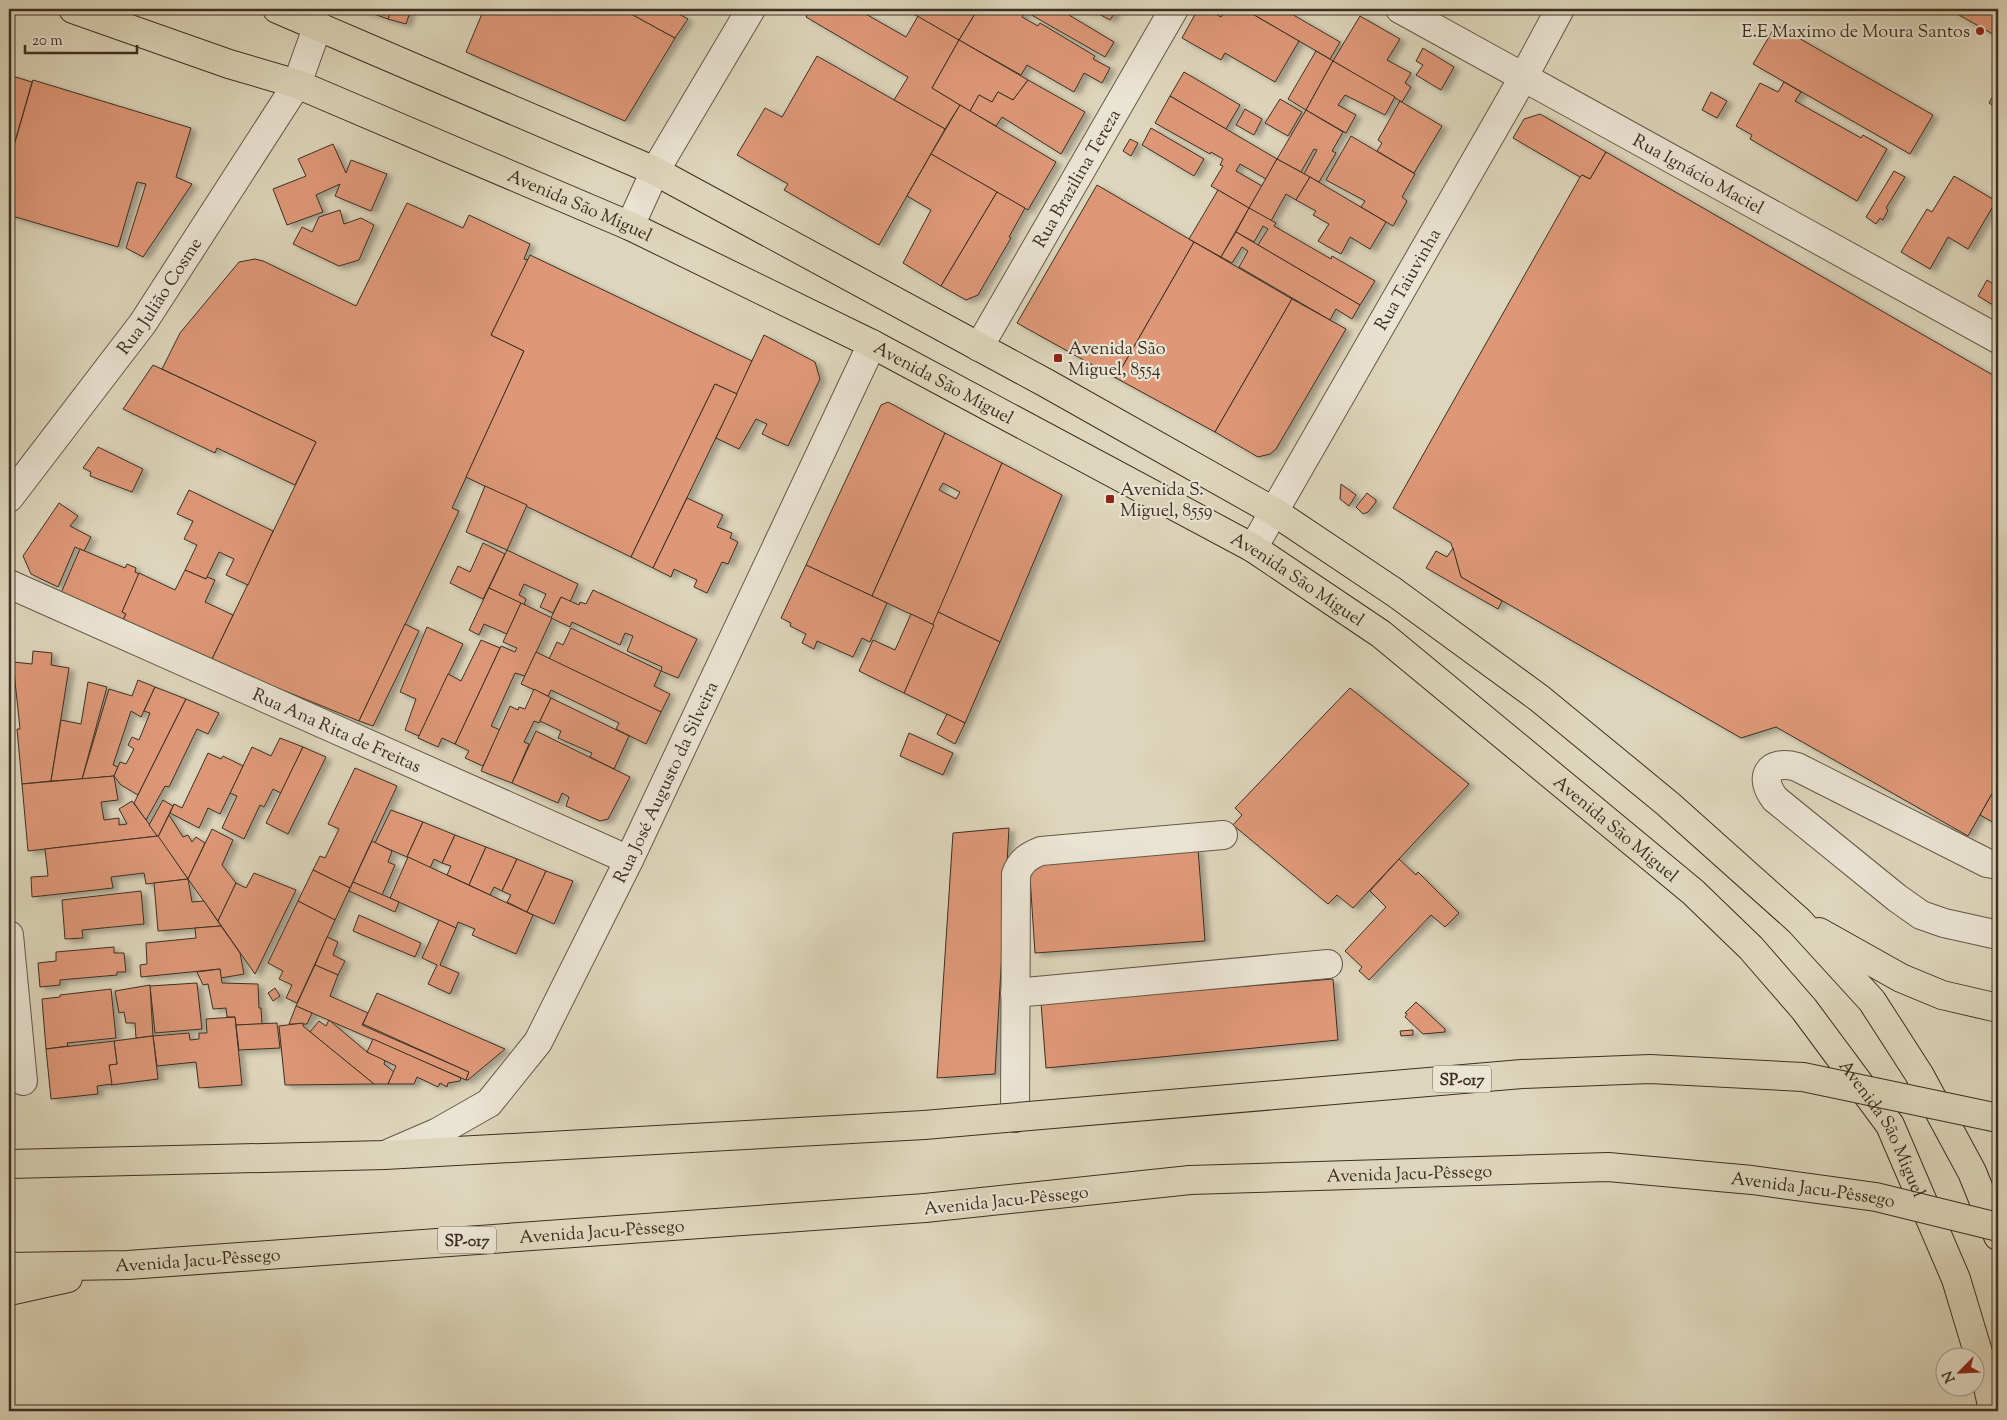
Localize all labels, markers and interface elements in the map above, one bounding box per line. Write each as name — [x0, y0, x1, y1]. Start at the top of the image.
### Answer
place label: E.E Maximo de Moura Santos — [1742, 20, 1970, 46]
scale bar — [25, 22, 138, 54]
marker: E.E Maximo de Moura Santos — [1974, 25, 1986, 37]
text: 20 m — [32, 31, 63, 52]
street label: Rua Brazilina Tereza — [1028, 105, 1128, 253]
street label: Rua Ignácio Maciel — [1627, 129, 1768, 222]
street label: Avenida São Miguel — [503, 164, 656, 250]
street label: Rua Taiuvinha — [1370, 224, 1449, 336]
street label: Rua Julião Cosme — [112, 233, 210, 361]
street label: Avenida São Miguel — [868, 336, 1018, 432]
place label: Avenida São Miguel, 8554 — [1068, 337, 1166, 384]
marker: Avenida São Miguel, 8554 — [1052, 352, 1064, 364]
place label: Avenida S. Miguel, 8559 — [1120, 478, 1213, 525]
marker: Avenida S. Miguel, 8559 — [1104, 493, 1116, 505]
street label: Avenida São Miguel — [1225, 527, 1369, 634]
street label: Rua José Augusto da Silveira — [608, 678, 726, 888]
street label: Rua Ana Rita de Freitas — [248, 683, 425, 781]
street label: Avenida São Miguel — [1547, 770, 1683, 890]
street label: Avenida São Miguel — [1831, 1055, 1931, 1202]
road number: SP-017 — [1433, 1066, 1491, 1092]
street label: Avenida Jacu-Pêssego — [1326, 1160, 1493, 1191]
street label: Avenida Jacu-Pêssego — [1730, 1167, 1898, 1216]
street label: Avenida Jacu-Pêssego — [922, 1180, 1090, 1224]
street label: Avenida Jacu-Pêssego — [518, 1214, 686, 1252]
road number: SP-017 — [438, 1226, 496, 1254]
street label: Avenida Jacu-Pêssego — [115, 1243, 282, 1280]
north arrow — [1934, 1348, 1984, 1398]
text: N — [1939, 1367, 1961, 1386]

